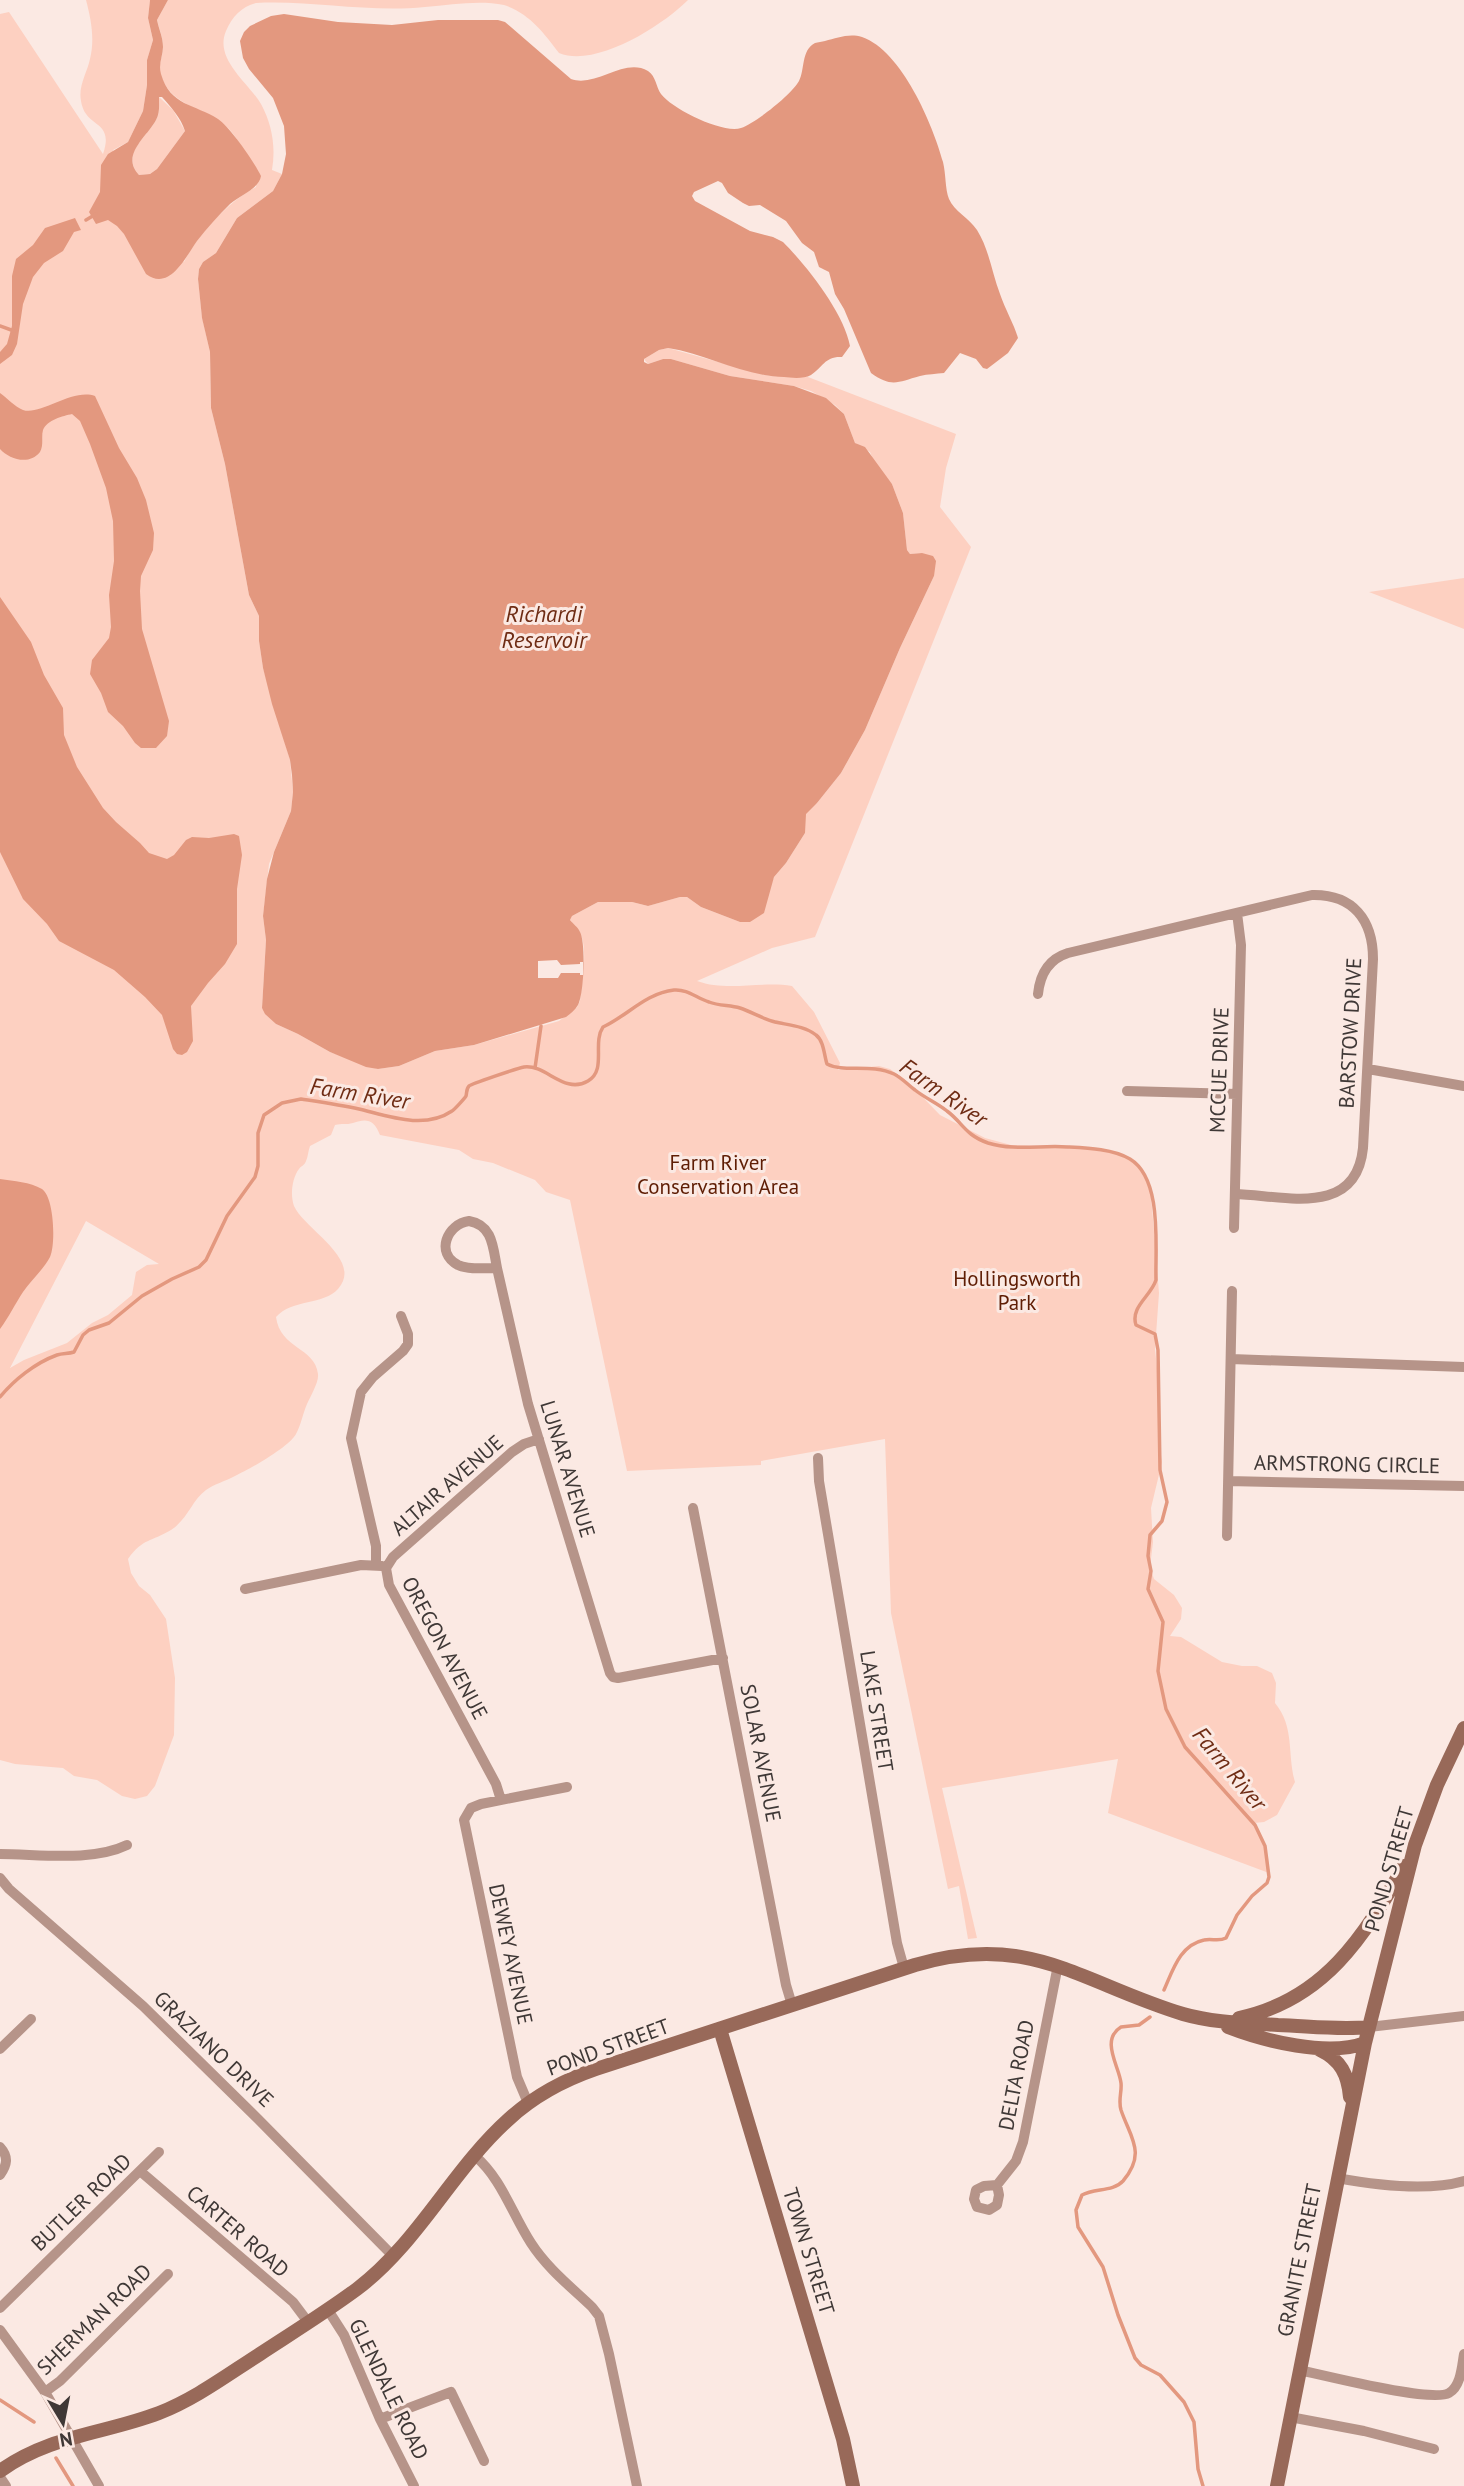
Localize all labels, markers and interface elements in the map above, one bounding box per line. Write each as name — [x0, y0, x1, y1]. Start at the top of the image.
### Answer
water label: Richardi Reservoir — [502, 599, 588, 654]
street label: BARSTOW DRIVE — [1333, 957, 1367, 1109]
street label: MCCUE DRIVE — [1203, 1006, 1235, 1134]
water label: Farm River — [895, 1051, 995, 1134]
water label: Farm River — [308, 1071, 413, 1115]
park label: Farm River Conservation Area — [637, 1149, 799, 1200]
park label: Hollingsworth Park — [953, 1265, 1081, 1316]
street label: LUNAR AVENUE — [534, 1397, 602, 1541]
street label: ALTAIR AVENUE — [385, 1429, 509, 1541]
street label: ARMSTRONG CIRCLE — [1254, 1449, 1440, 1479]
street label: OREGON AVENUE — [396, 1572, 494, 1724]
street label: LAKE STREET — [854, 1648, 900, 1774]
street label: SOLAR AVENUE — [734, 1682, 788, 1824]
water label: Farm River — [1187, 1720, 1274, 1817]
street label: POND STREET — [1358, 1803, 1420, 1935]
street label: DEWEY AVENUE — [483, 1881, 539, 2027]
street label: GRAZIANO DRIVE — [148, 1985, 280, 2113]
street label: POND STREET — [543, 2012, 673, 2082]
street label: DELTA ROAD — [992, 2017, 1040, 2133]
street label: BUTLER ROAD — [25, 2147, 137, 2257]
street label: CARTER ROAD — [181, 2179, 295, 2283]
street label: GRANITE STREET — [1271, 2181, 1327, 2339]
street label: TOWN STREET — [777, 2184, 841, 2318]
street label: SHERMAN ROAD — [31, 2258, 157, 2380]
street label: GLENDALE ROAD — [343, 2314, 435, 2464]
north arrow — [28, 2388, 98, 2458]
text: N — [58, 2427, 74, 2453]

